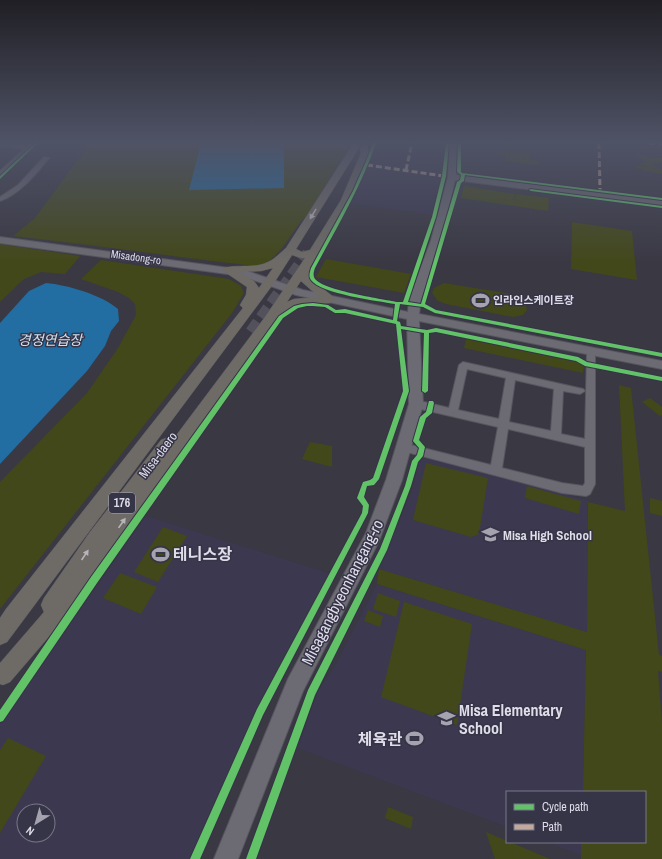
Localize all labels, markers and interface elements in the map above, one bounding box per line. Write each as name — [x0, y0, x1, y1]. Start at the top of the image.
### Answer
one-way arrow — [309, 209, 317, 219]
street label: Misadong-ro — [110, 247, 162, 267]
sports icon: 인라인스케이트장 — [470, 290, 490, 310]
place label: 인라인스케이트장 — [493, 293, 574, 307]
water label: 경정연습장 — [18, 331, 84, 349]
street label: Misa-daero — [135, 428, 181, 482]
road number: 176 — [109, 493, 135, 513]
street label: Misagangbyeonhangang-ro — [296, 516, 388, 668]
one-way arrow — [118, 518, 126, 529]
school or university icon: Misa High School — [480, 525, 500, 545]
place label: Misa High School — [503, 527, 592, 544]
place label: 테니스장 — [173, 543, 232, 565]
sports icon: 테니스장 — [150, 544, 170, 564]
one-way arrow — [81, 550, 89, 560]
place label: Misa Elementary School — [459, 699, 563, 739]
school or university icon: Misa Elementary School — [436, 709, 456, 729]
place label: 체육관 — [358, 728, 402, 750]
sports icon: 체육관 — [405, 729, 425, 749]
legend — [506, 791, 646, 843]
text: Cycle path — [542, 799, 589, 815]
north arrow — [16, 803, 56, 843]
text: Path — [542, 819, 562, 835]
text: N — [23, 823, 37, 839]

